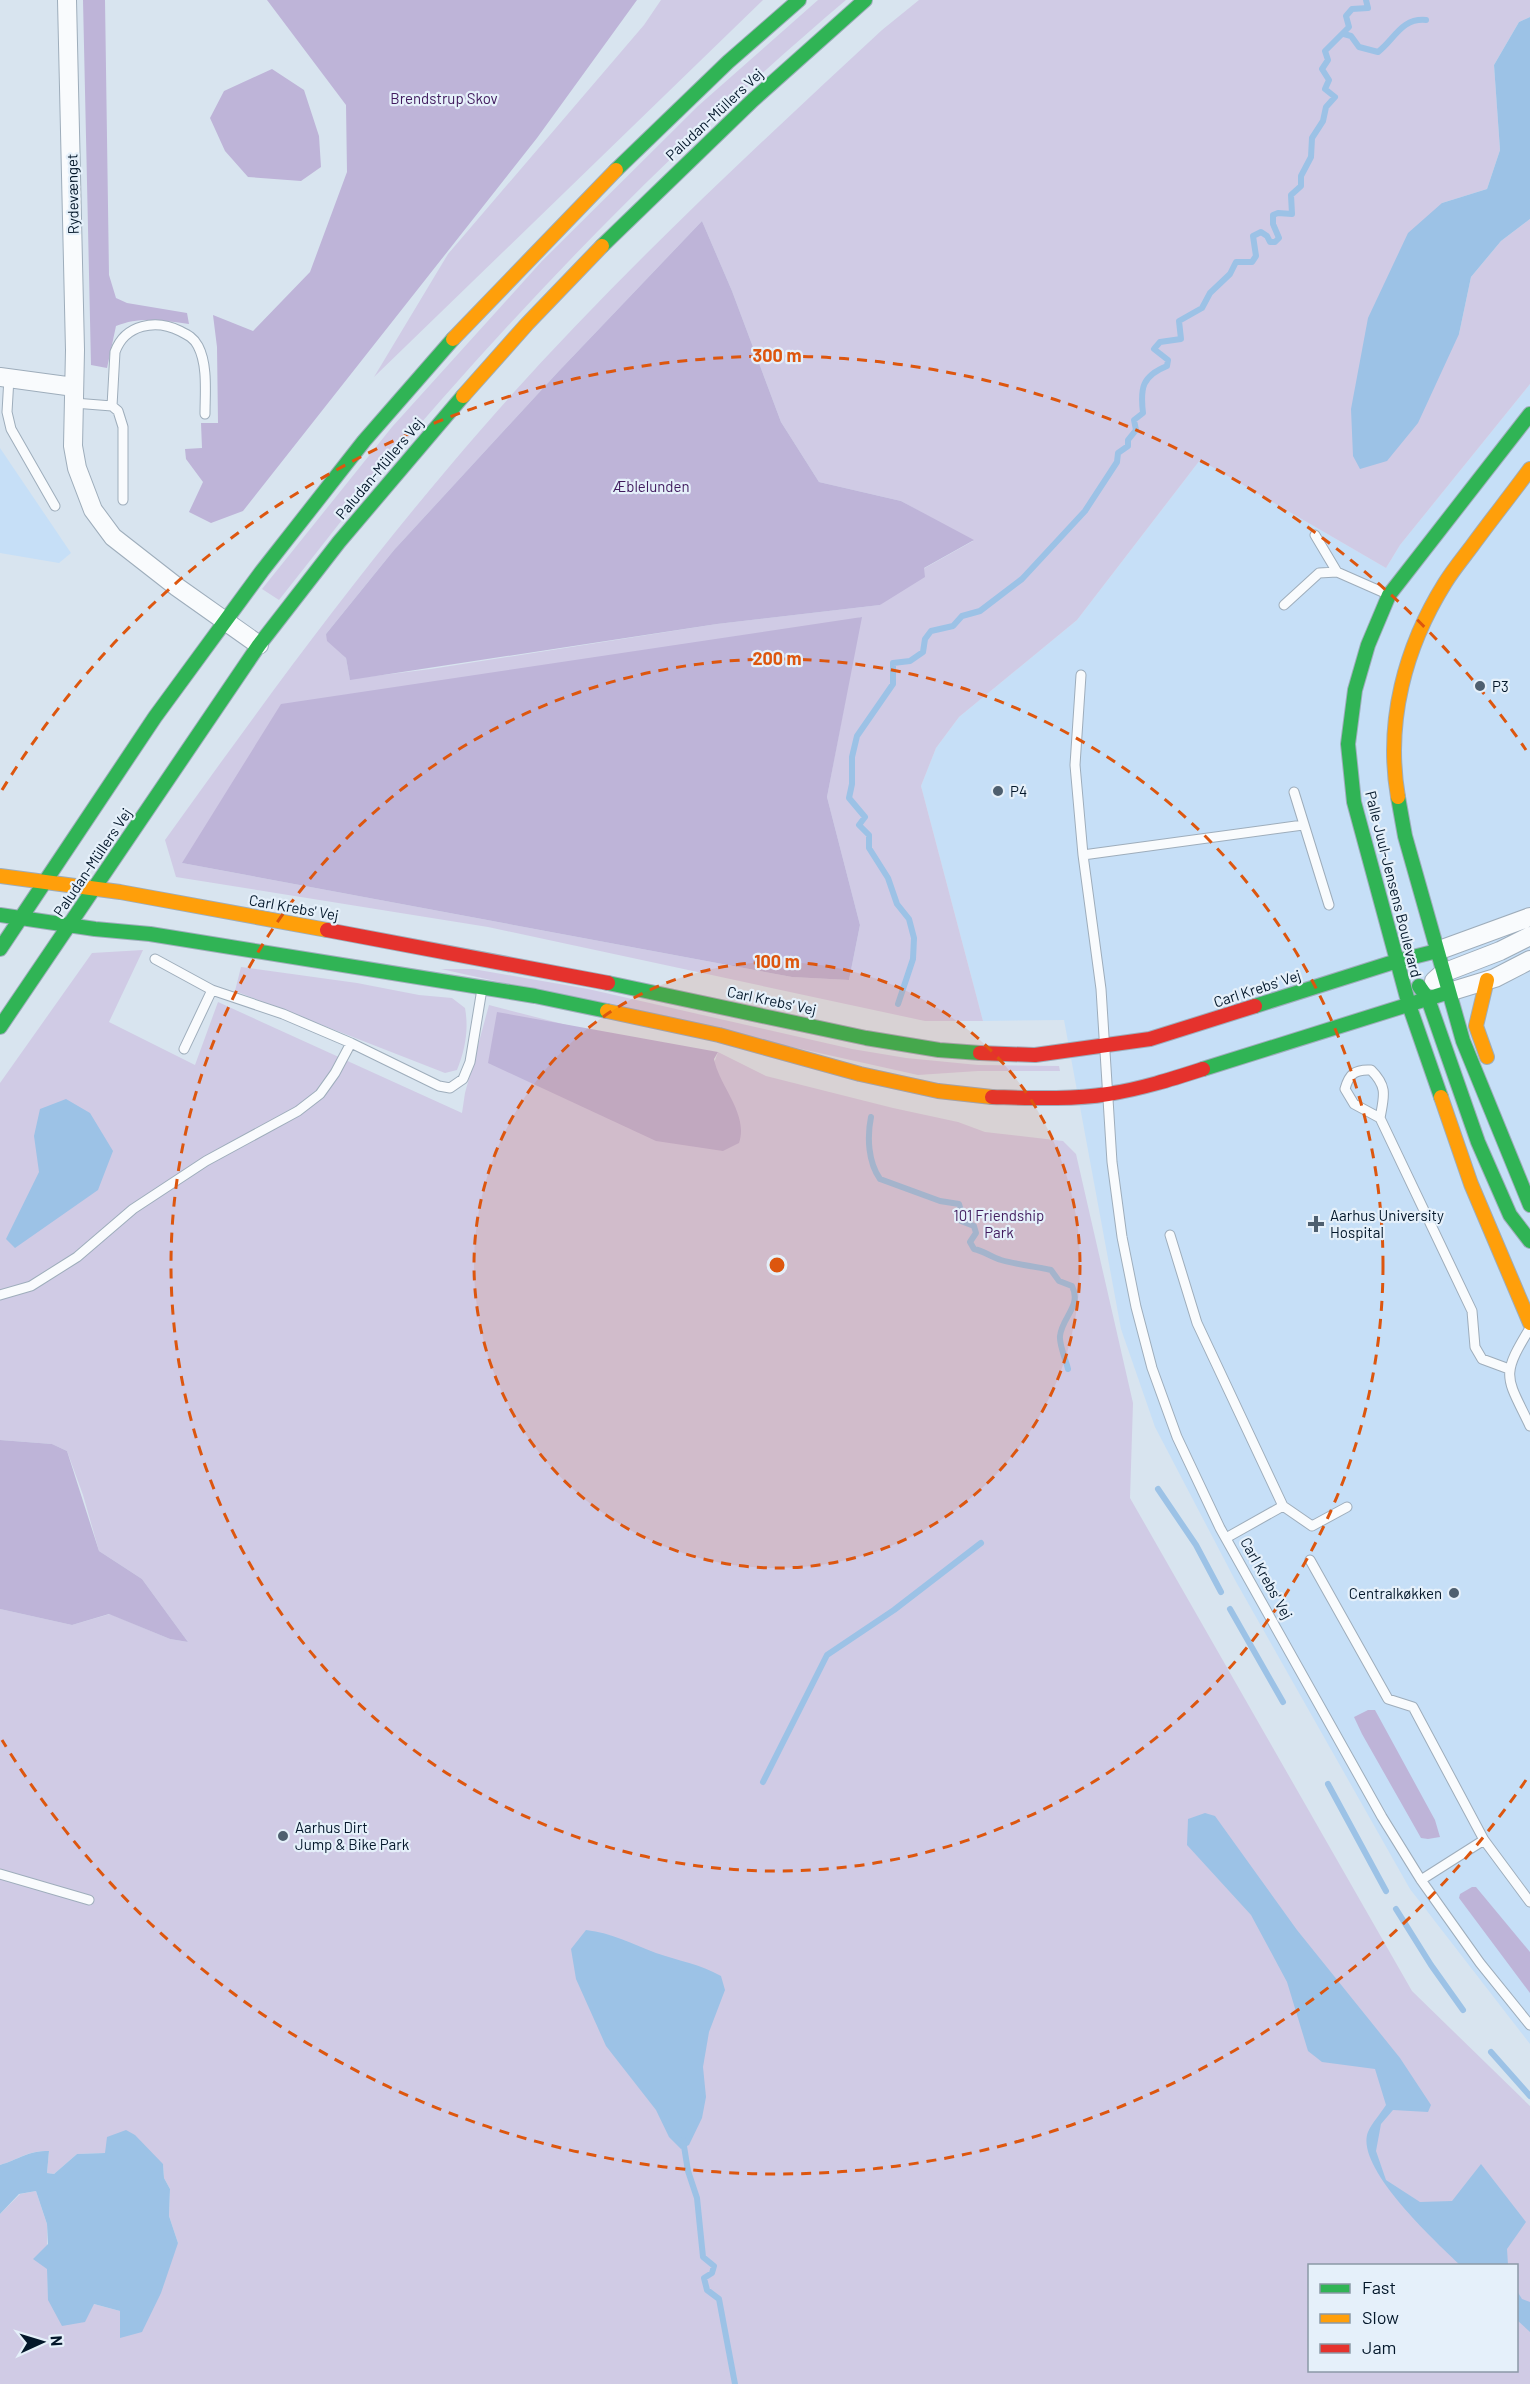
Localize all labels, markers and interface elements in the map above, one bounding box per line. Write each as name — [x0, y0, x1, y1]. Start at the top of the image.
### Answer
street label: Paludan-Müllers Vej — [661, 64, 767, 164]
park label: Brendstrup Skov — [390, 89, 498, 107]
street label: Rydevænget — [62, 153, 82, 235]
text: 300 m — [753, 344, 801, 366]
street label: Paludan-Müllers Vej — [331, 414, 427, 522]
park label: Æblelunden — [612, 477, 690, 495]
text: 200 m — [752, 647, 802, 669]
place label: P3 — [1492, 677, 1509, 695]
marker: P3 — [1473, 679, 1487, 693]
place label: P4 — [1010, 782, 1027, 800]
marker: P4 — [991, 784, 1005, 798]
street label: Palle Juul-Jensens Boulevard — [1362, 789, 1426, 979]
street label: Paludan-Müllers Vej — [49, 804, 135, 920]
street label: Carl Krebs' Vej — [248, 890, 340, 924]
text: 100 m — [754, 950, 800, 972]
street label: Carl Krebs' Vej — [1211, 965, 1303, 1011]
street label: Carl Krebs' Vej — [726, 982, 818, 1018]
park label: 101 Friendship Park — [954, 1206, 1044, 1241]
place label: Aarhus University Hospital — [1330, 1206, 1444, 1241]
marker: Aarhus University Hospital — [1307, 1215, 1325, 1233]
centre of rings — [767, 1255, 787, 1275]
street label: Carl Krebs' Vej — [1237, 1534, 1297, 1622]
place label: Centralkøkken — [1349, 1584, 1442, 1602]
marker: Centralkøkken — [1447, 1586, 1461, 1600]
place label: Aarhus Dirt Jump & Bike Park — [295, 1818, 410, 1853]
marker: Aarhus Dirt Jump & Bike Park — [276, 1829, 290, 1843]
legend — [1308, 2264, 1518, 2372]
text: Fast — [1362, 2276, 1396, 2298]
text: Slow — [1362, 2306, 1399, 2328]
north arrow — [12, 2312, 72, 2372]
text: N — [48, 2335, 67, 2347]
text: Jam — [1362, 2336, 1396, 2358]

